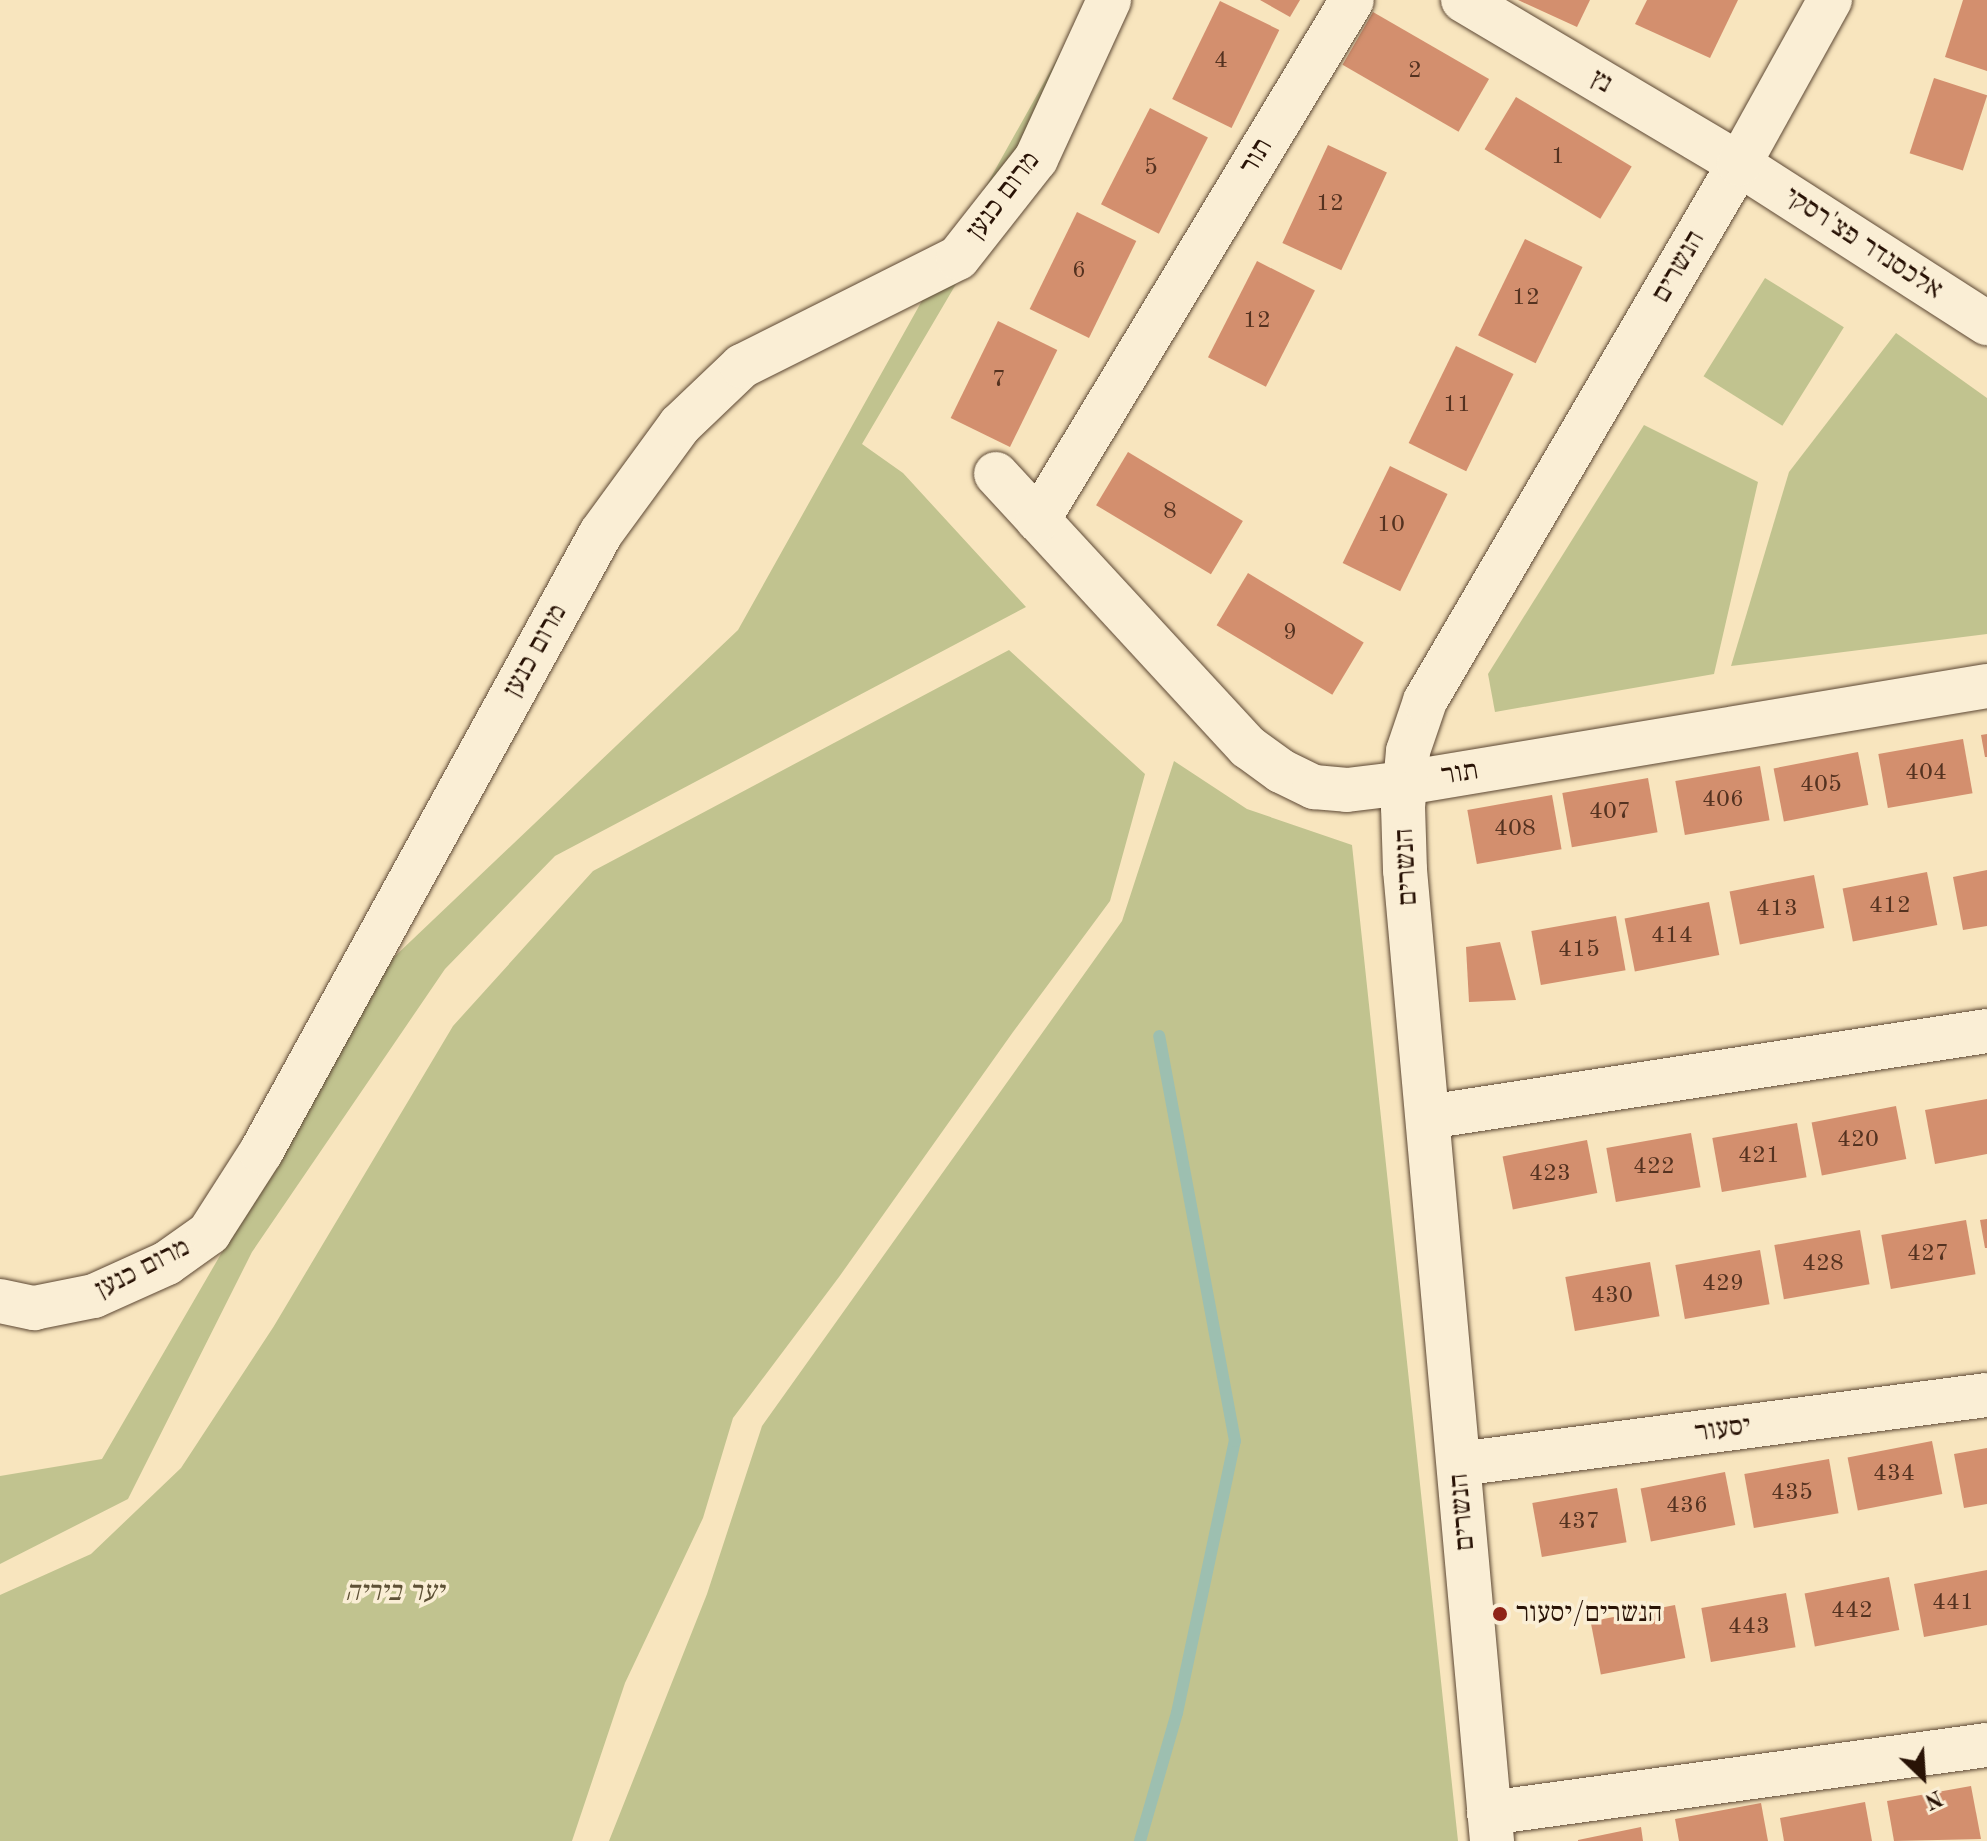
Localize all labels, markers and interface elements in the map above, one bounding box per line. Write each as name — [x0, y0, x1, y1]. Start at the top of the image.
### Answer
house number: 4 — [1214, 48, 1228, 76]
house number: 2 — [1408, 58, 1422, 86]
street label: נץ — [1584, 62, 1618, 102]
street label: תור — [1233, 133, 1281, 181]
house number: 1 — [1551, 144, 1565, 172]
street label: מרום כנען — [960, 145, 1048, 247]
house number: 5 — [1144, 155, 1158, 183]
street label: אלכסנדר פצ'רסקי — [1777, 180, 1949, 308]
house number: 12 — [1316, 191, 1344, 219]
street label: הנשרים — [1645, 225, 1713, 309]
house number: 6 — [1072, 258, 1086, 286]
house number: 12 — [1512, 285, 1540, 313]
house number: 12 — [1243, 308, 1271, 336]
house number: 7 — [992, 367, 1006, 395]
house number: 11 — [1443, 392, 1471, 420]
house number: 8 — [1163, 499, 1177, 527]
house number: 10 — [1377, 512, 1405, 540]
street label: מרום כנען — [497, 599, 575, 703]
house number: 9 — [1283, 620, 1297, 648]
street label: תור — [1439, 755, 1481, 793]
house number: 404 — [1905, 760, 1947, 788]
house number: 405 — [1800, 772, 1842, 800]
house number: 406 — [1702, 787, 1744, 815]
house number: 407 — [1589, 799, 1631, 827]
house number: 408 — [1494, 816, 1536, 844]
street label: הנשרים — [1388, 827, 1426, 907]
house number: 412 — [1869, 893, 1911, 921]
house number: 413 — [1756, 896, 1798, 924]
house number: 414 — [1651, 923, 1693, 951]
house number: 415 — [1558, 937, 1600, 965]
house number: 420 — [1837, 1127, 1879, 1155]
house number: 421 — [1738, 1143, 1780, 1171]
house number: 422 — [1633, 1154, 1675, 1182]
house number: 423 — [1529, 1161, 1571, 1189]
street label: מרום כנען — [90, 1231, 196, 1307]
house number: 427 — [1907, 1241, 1949, 1269]
house number: 428 — [1802, 1251, 1844, 1279]
house number: 429 — [1702, 1271, 1744, 1299]
house number: 430 — [1591, 1283, 1633, 1311]
street label: יסעור — [1693, 1409, 1753, 1451]
house number: 434 — [1873, 1461, 1915, 1489]
street label: הנשרים — [1443, 1472, 1483, 1552]
house number: 435 — [1771, 1480, 1813, 1508]
house number: 436 — [1666, 1493, 1708, 1521]
house number: 437 — [1558, 1509, 1600, 1537]
park label: יער ביריה — [345, 1576, 443, 1610]
house number: 441 — [1932, 1590, 1974, 1618]
place label: הנשרים/יסעור — [1516, 1597, 1662, 1631]
house number: 442 — [1831, 1598, 1873, 1626]
marker: הנשרים/יסעור — [1491, 1605, 1509, 1623]
house number: 443 — [1728, 1614, 1770, 1642]
north arrow — [1883, 1737, 1963, 1817]
text: N — [1921, 1785, 1945, 1812]

